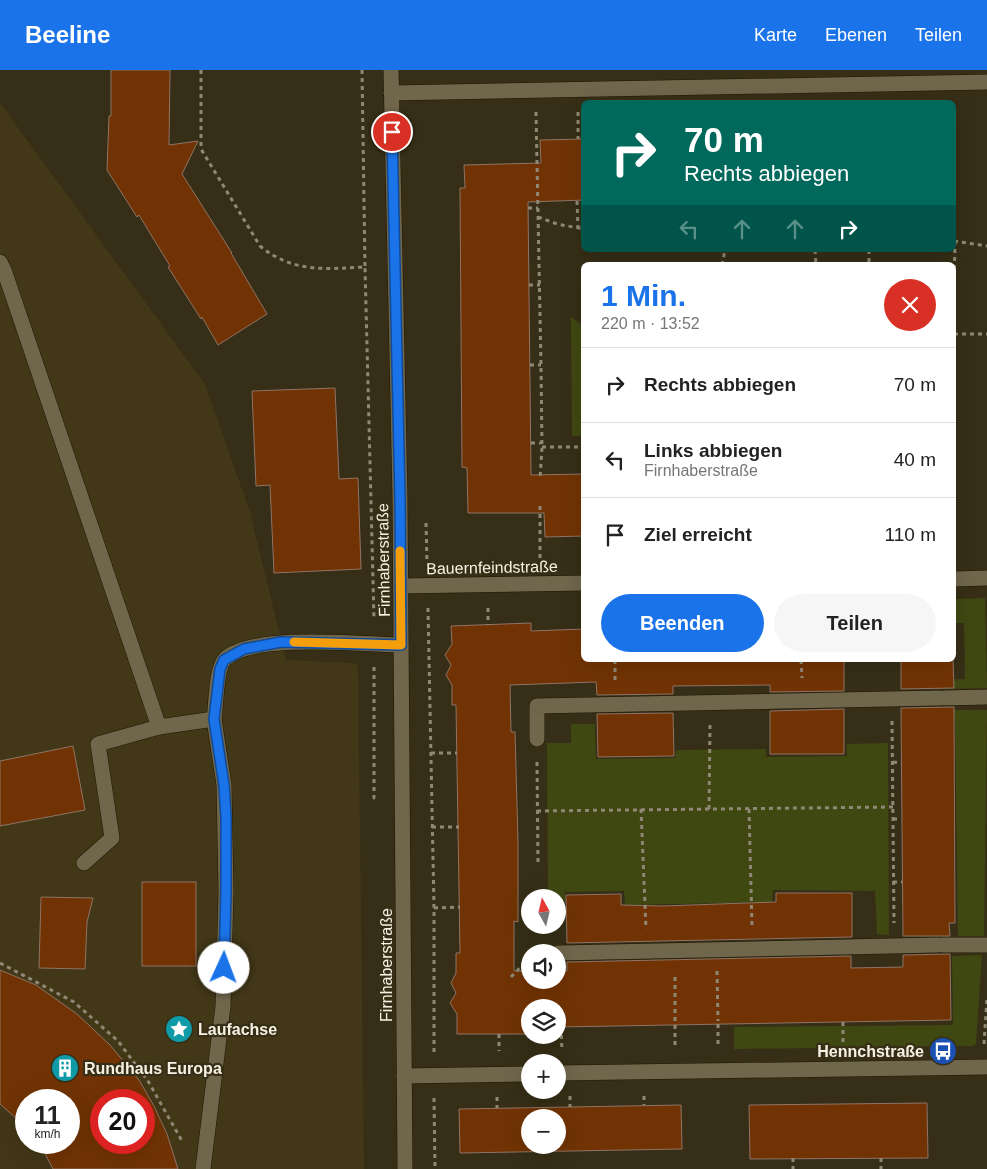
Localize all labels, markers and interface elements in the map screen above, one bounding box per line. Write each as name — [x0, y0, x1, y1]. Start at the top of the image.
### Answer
text: Beeline — [25, 21, 110, 48]
text: Karte — [754, 25, 797, 45]
text: Ebenen — [825, 25, 887, 45]
text: Teilen — [915, 25, 962, 45]
pin — [371, 111, 413, 153]
icon: arrive — [378, 118, 406, 146]
icon: right — [601, 120, 666, 185]
text: 70 m — [684, 120, 764, 159]
text: Rechts abbiegen — [684, 161, 849, 186]
icon: left — [675, 215, 703, 243]
icon: ahead — [728, 215, 756, 243]
icon: ahead — [781, 215, 809, 243]
icon: right — [834, 215, 862, 243]
text: 1 Min. — [601, 279, 686, 312]
button: close — [884, 279, 936, 331]
text: 220 m · 13:52 — [601, 315, 700, 332]
icon: right — [601, 371, 629, 399]
text: Rechts abbiegen — [644, 374, 796, 395]
text: 70 m — [894, 374, 936, 395]
text: Links abbiegen — [644, 440, 782, 461]
icon: left — [601, 446, 629, 474]
text: 40 m — [894, 449, 936, 470]
text: Firnhaberstraße — [644, 462, 758, 479]
street label: Firnhaberstraße — [374, 503, 393, 617]
icon: arrive — [601, 521, 629, 549]
text: Ziel erreicht — [644, 524, 752, 545]
text: 110 m — [885, 524, 936, 545]
street label: Bauernfeindstraße — [426, 558, 558, 577]
button: Beenden — [601, 594, 764, 652]
button: Teilen — [774, 594, 936, 652]
north arrow — [521, 889, 566, 934]
map controls — [521, 889, 566, 1154]
street label: Firnhaberstraße — [378, 908, 395, 1022]
position arrow — [197, 941, 249, 993]
button: sound — [521, 944, 566, 989]
button: layers — [521, 999, 566, 1044]
place icon: Laufachse — [164, 1014, 194, 1044]
place label: Laufachse — [198, 1021, 277, 1038]
bus stop icon: Hennchstraße — [928, 1036, 958, 1066]
place label: Hennchstraße — [817, 1043, 924, 1060]
building icon: Rundhaus Europa — [50, 1053, 80, 1083]
button: + — [521, 1054, 566, 1099]
place label: Rundhaus Europa — [84, 1060, 222, 1077]
speed limit sign: 20 — [90, 1089, 155, 1154]
text: 11 — [34, 1101, 61, 1129]
button: − — [521, 1109, 566, 1154]
text: km/h — [34, 1127, 61, 1141]

